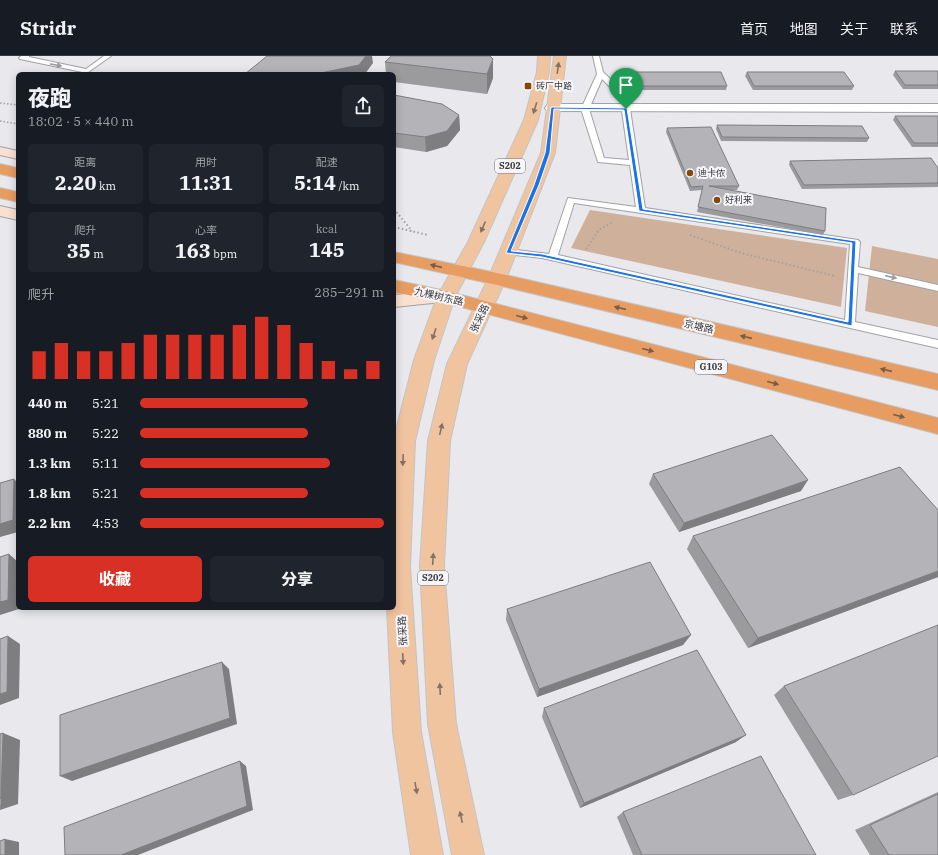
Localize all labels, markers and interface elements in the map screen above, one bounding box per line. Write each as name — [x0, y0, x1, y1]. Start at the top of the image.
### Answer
text: Stridr — [20, 16, 76, 40]
text: 首页 — [740, 20, 768, 38]
text: 地图 — [790, 20, 818, 38]
text: 关于 — [840, 20, 868, 38]
text: 联系 — [890, 20, 918, 38]
one-way arrow — [50, 62, 62, 68]
one-way arrow — [555, 62, 561, 75]
pin — [609, 68, 643, 109]
icon: arrive — [615, 74, 637, 96]
place label: 砖厂中路 — [536, 80, 572, 91]
marker: 砖厂中路 — [523, 81, 533, 91]
text: 夜跑 — [28, 83, 72, 112]
button: share — [342, 85, 384, 127]
one-way arrow — [532, 102, 538, 114]
text: 18:02 · 5 × 440 m — [28, 113, 134, 130]
text: 距离 — [74, 155, 96, 169]
text: 用时 — [195, 155, 217, 169]
text: 配速 — [316, 155, 338, 169]
road number: S202 — [495, 159, 525, 173]
place label: 迪卡侬 — [698, 167, 725, 178]
marker: 迪卡侬 — [685, 168, 695, 178]
text: 2.20 — [55, 169, 96, 196]
text: 11:31 — [179, 169, 233, 196]
text: 5:14 — [294, 169, 336, 196]
text: km — [96, 179, 116, 193]
text: /km — [336, 179, 359, 193]
place label: 好利来 — [725, 194, 752, 205]
marker: 好利来 — [712, 195, 722, 205]
one-way arrow — [479, 221, 486, 233]
text: kcal — [316, 222, 337, 236]
text: 爬升 — [74, 223, 96, 237]
text: 心率 — [195, 223, 217, 237]
text: 145 — [309, 236, 345, 263]
text: 35 — [67, 237, 91, 264]
text: 163 — [175, 237, 211, 264]
text: m — [91, 247, 104, 261]
text: bpm — [211, 247, 237, 261]
one-way arrow — [429, 263, 441, 269]
one-way arrow — [885, 275, 898, 281]
text: 285–291 m — [314, 284, 384, 301]
street label: 九棵树东路 — [413, 285, 465, 308]
text: 爬升 — [28, 286, 54, 303]
street label: 张采路 — [467, 302, 492, 335]
one-way arrow — [613, 304, 626, 310]
one-way arrow — [516, 314, 528, 320]
street label: 京塘路 — [683, 317, 715, 336]
one-way arrow — [430, 328, 436, 340]
one-way arrow — [740, 334, 752, 340]
one-way arrow — [642, 347, 654, 353]
road number: G103 — [695, 360, 727, 374]
one-way arrow — [880, 367, 893, 373]
one-way arrow — [767, 380, 779, 386]
text: 440 m — [28, 395, 67, 412]
text: 5:21 — [92, 395, 119, 412]
one-way arrow — [893, 413, 905, 419]
one-way arrow — [439, 423, 445, 436]
text: 880 m — [28, 425, 67, 442]
text: 5:22 — [92, 425, 119, 442]
one-way arrow — [400, 454, 406, 467]
text: 1.3 km — [28, 455, 71, 472]
text: 5:11 — [92, 455, 119, 472]
text: 1.8 km — [28, 485, 71, 502]
text: 5:21 — [92, 485, 119, 502]
text: 2.2 km — [28, 515, 71, 532]
text: 4:53 — [92, 515, 119, 532]
one-way arrow — [429, 553, 436, 565]
button: 收藏 — [28, 556, 202, 602]
button: 分享 — [210, 556, 384, 602]
road number: S202 — [418, 571, 448, 585]
street label: 张采路 — [395, 616, 410, 646]
one-way arrow — [400, 653, 406, 666]
one-way arrow — [436, 683, 443, 695]
one-way arrow — [413, 782, 419, 795]
one-way arrow — [457, 811, 463, 823]

